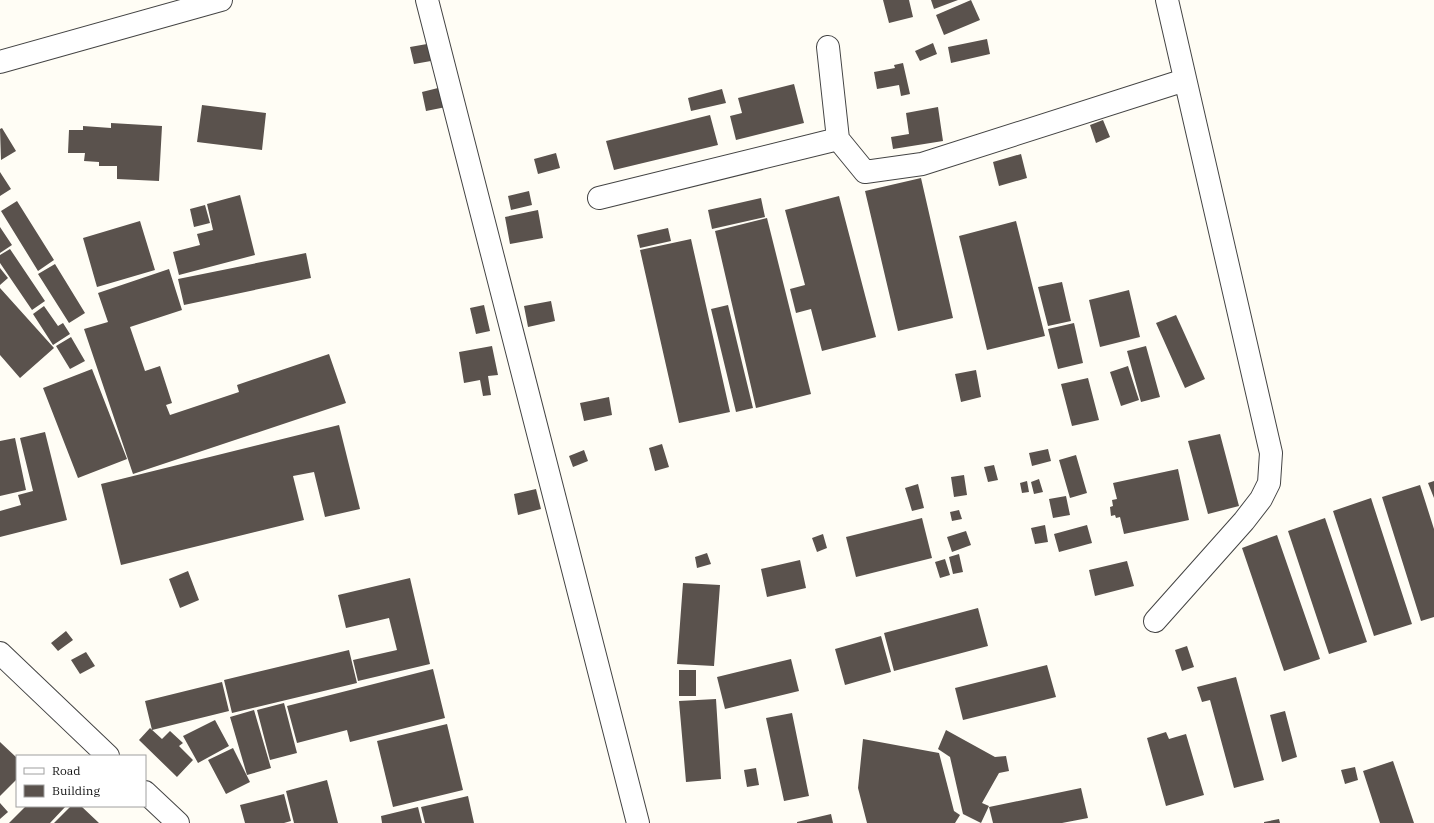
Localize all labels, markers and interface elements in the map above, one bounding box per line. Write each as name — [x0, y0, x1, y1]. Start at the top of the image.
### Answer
legend — [16, 755, 146, 807]
text: Road — [52, 763, 81, 778]
text: Building — [52, 783, 100, 798]

